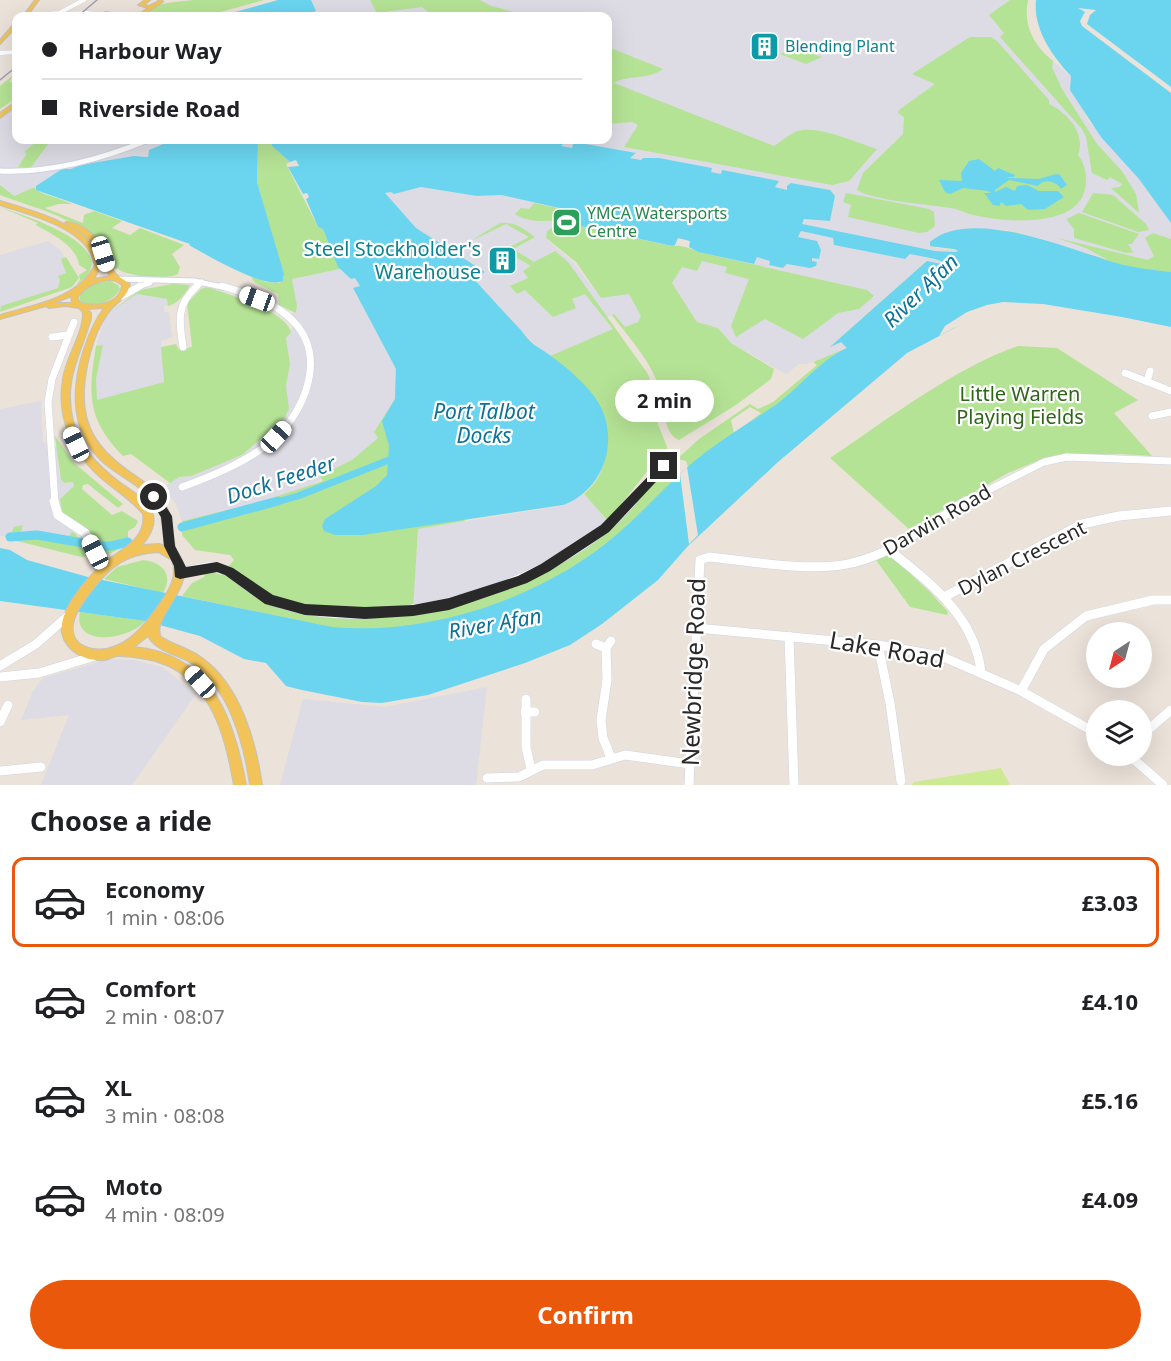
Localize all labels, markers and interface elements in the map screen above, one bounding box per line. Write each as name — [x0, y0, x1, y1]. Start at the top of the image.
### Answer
building icon: Blending Plant — [748, 30, 780, 62]
text: Harbour Way — [78, 35, 222, 65]
place label: Blending Plant — [785, 35, 895, 57]
text: Riverside Road — [78, 93, 240, 123]
place label: YMCA Watersports Centre — [587, 202, 727, 242]
sports icon: YMCA Watersports Centre — [550, 206, 582, 238]
car — [89, 234, 117, 274]
place label: Steel Stockholder's Warehouse — [304, 235, 481, 285]
building icon: Steel Stockholder's Warehouse — [486, 244, 518, 276]
water label: River Afan — [877, 248, 964, 333]
car — [237, 284, 277, 314]
callout: 2 min — [614, 379, 714, 421]
park label: Little Warren Playing Fields — [956, 380, 1084, 430]
text: 2 min — [637, 387, 692, 414]
water label: Port Talbot Docks — [433, 397, 536, 449]
car — [257, 418, 295, 456]
car — [60, 424, 92, 464]
water label: Dock Feeder — [223, 448, 340, 510]
route end — [650, 452, 677, 479]
street label: Darwin Road — [878, 478, 996, 561]
route start — [140, 483, 167, 510]
street label: Dylan Crescent — [953, 514, 1091, 601]
car — [79, 532, 111, 572]
street label: Newbridge Road — [673, 577, 712, 766]
water label: River Afan — [446, 601, 544, 645]
street label: Lake Road — [827, 622, 947, 675]
north arrow — [1086, 622, 1152, 688]
map controls — [1086, 622, 1152, 766]
car — [181, 663, 219, 701]
button: layers — [1086, 700, 1152, 766]
text: Choose a ride — [30, 802, 212, 839]
text: Economy — [105, 874, 204, 904]
icon: car — [33, 875, 87, 929]
text: £3.03 — [1081, 887, 1138, 917]
text: 1 min · 08:06 — [105, 904, 225, 931]
text: Comfort — [105, 973, 196, 1003]
icon: car — [33, 974, 87, 1028]
text: £4.10 — [1081, 986, 1138, 1016]
text: 2 min · 08:07 — [105, 1003, 225, 1030]
text: XL — [105, 1072, 132, 1102]
icon: car — [33, 1073, 87, 1127]
text: £5.16 — [1081, 1085, 1138, 1115]
text: 3 min · 08:08 — [105, 1102, 225, 1129]
text: Moto — [105, 1171, 163, 1201]
icon: car — [33, 1172, 87, 1226]
text: £4.09 — [1081, 1184, 1138, 1214]
text: 4 min · 08:09 — [105, 1201, 225, 1228]
button: Confirm — [30, 1280, 1141, 1349]

